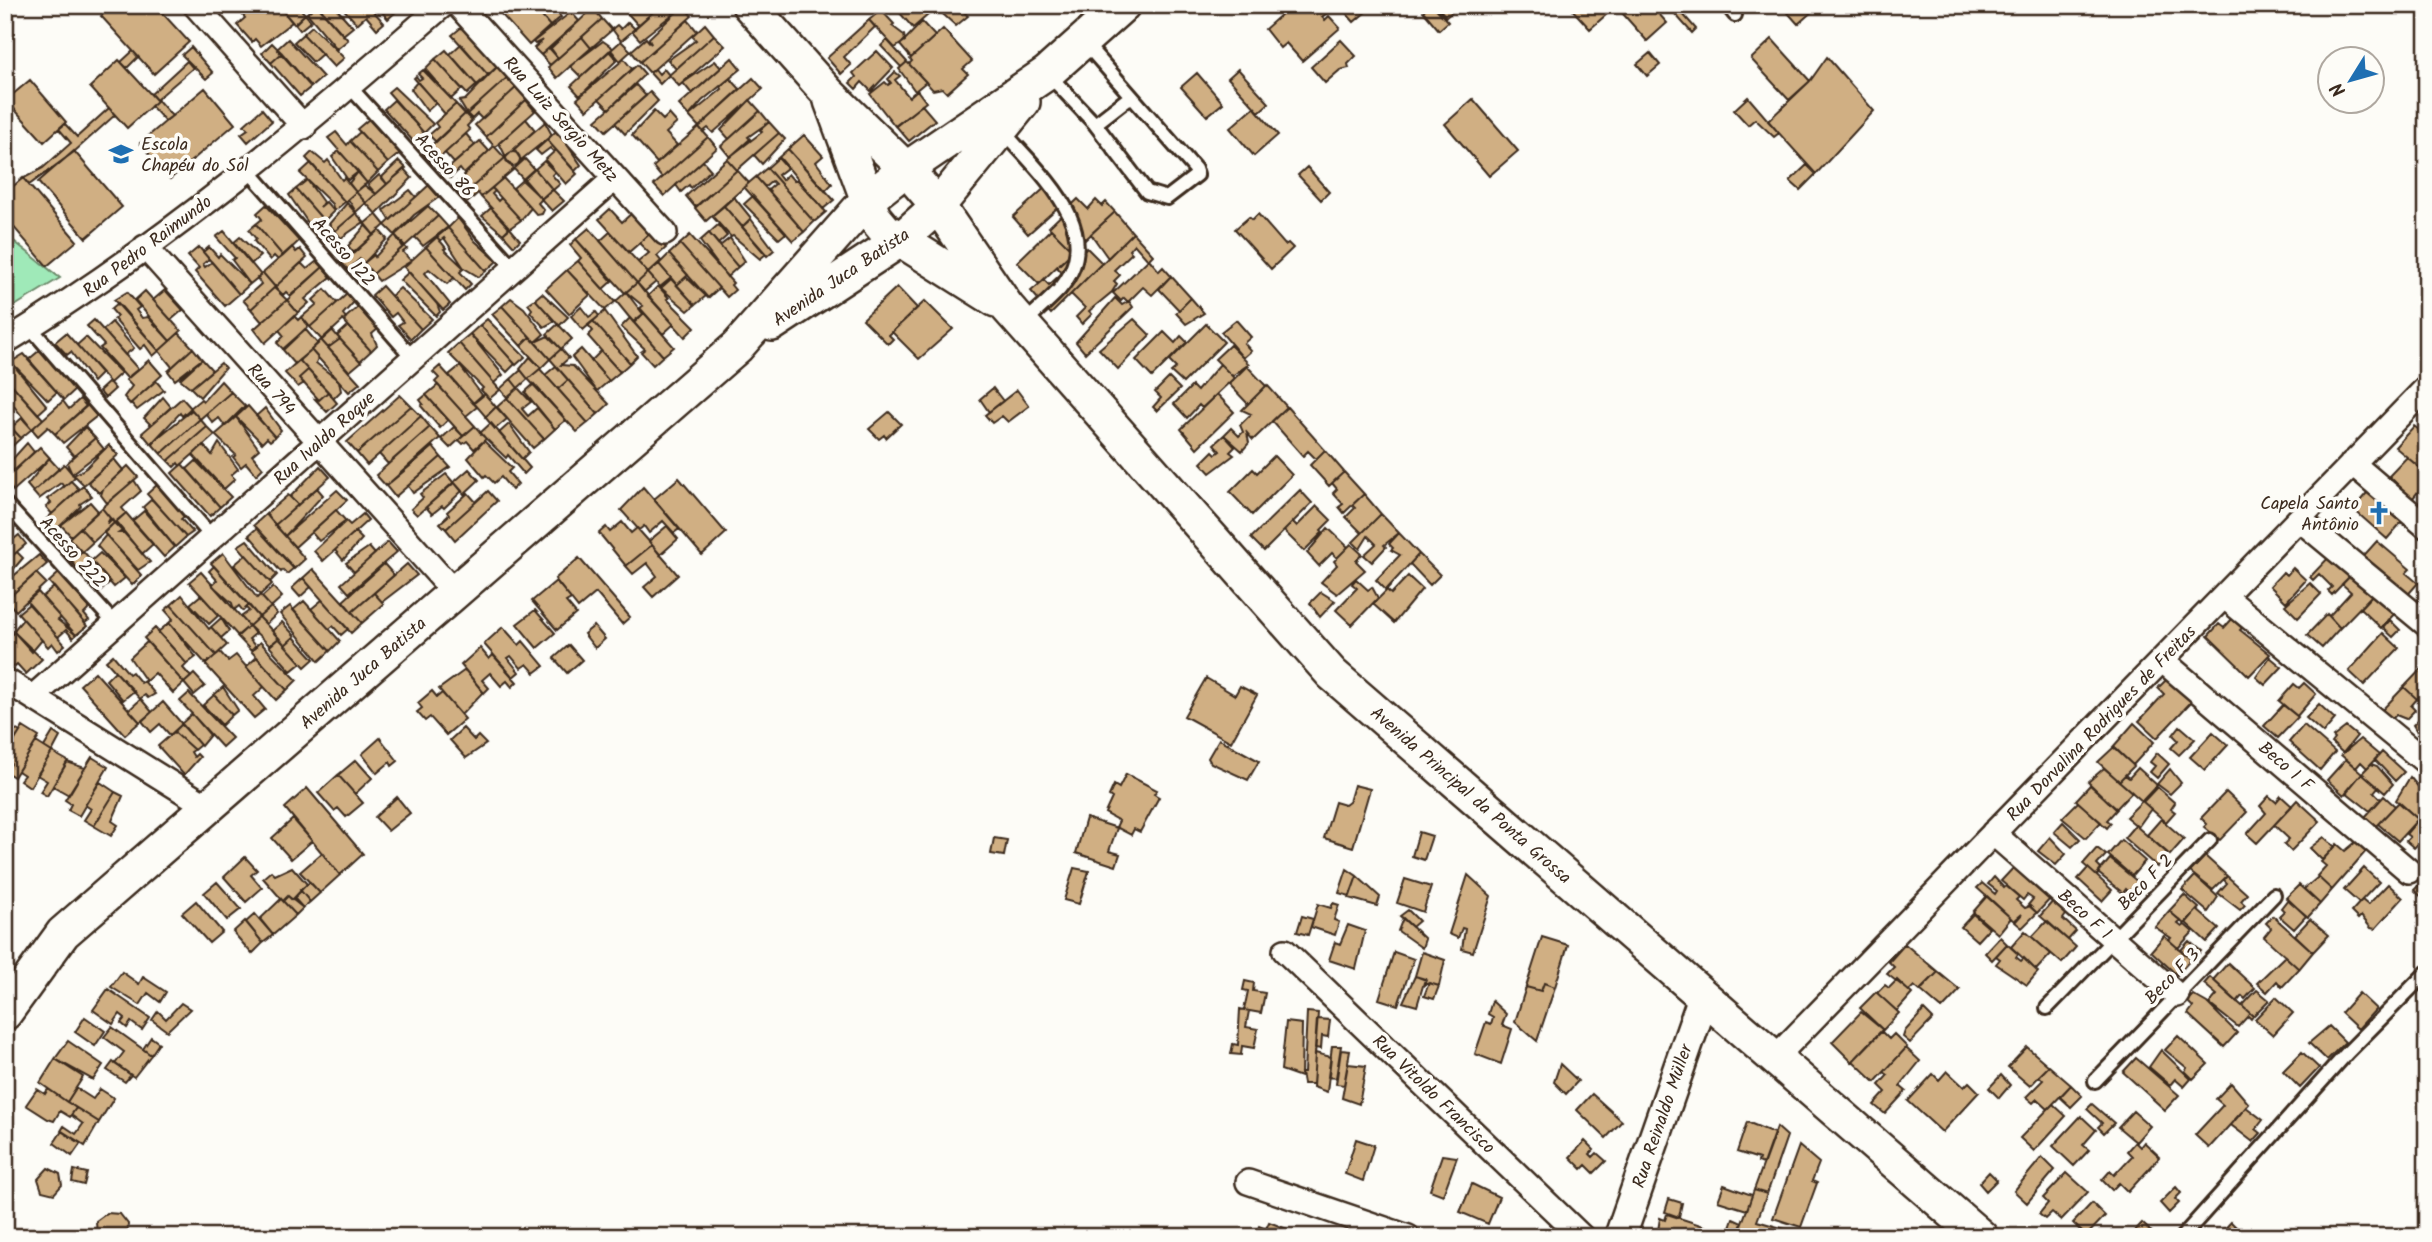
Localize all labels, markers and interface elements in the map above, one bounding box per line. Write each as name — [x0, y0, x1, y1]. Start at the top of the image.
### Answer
north arrow — [2316, 46, 2386, 116]
street label: Rua Luiz Sergio Metz — [495, 50, 625, 190]
text: N — [2323, 75, 2355, 103]
street label: Acesso 86 — [407, 127, 481, 205]
place label: Escola Chapéu do Sol — [141, 131, 249, 181]
school or university icon: Escola Chapéu do Sol — [107, 140, 135, 168]
street label: Rua Pedro Raimundo — [77, 189, 219, 306]
street label: Acesso 122 — [304, 212, 381, 294]
street label: Avenida Juca Batista — [767, 221, 916, 335]
street label: Rua 794 — [239, 357, 302, 423]
street label: Rua Ivaldo Roque — [267, 385, 383, 493]
place label: Capela Santo Antônio — [2260, 490, 2359, 540]
church icon: Capela Santo Antônio — [2365, 499, 2393, 527]
street label: Acesso 222 — [31, 510, 112, 596]
street label: Avenida Juca Batista — [294, 611, 434, 738]
street label: Rua Dorvalina Rodrigues de Freitas — [2000, 619, 2204, 829]
street label: Avenida Principal da Ponta Grossa — [1363, 700, 1577, 892]
street label: Beco 1 F — [2251, 735, 2320, 801]
street label: Beco F 2 — [2111, 848, 2181, 918]
street label: Beco F 1 — [2050, 883, 2118, 948]
street label: Beco F 3 — [2138, 942, 2208, 1012]
street label: Rua Vitoldo Francisco — [1365, 1028, 1501, 1162]
street label: Rua Reinaldo Müller — [1625, 1040, 1702, 1192]

